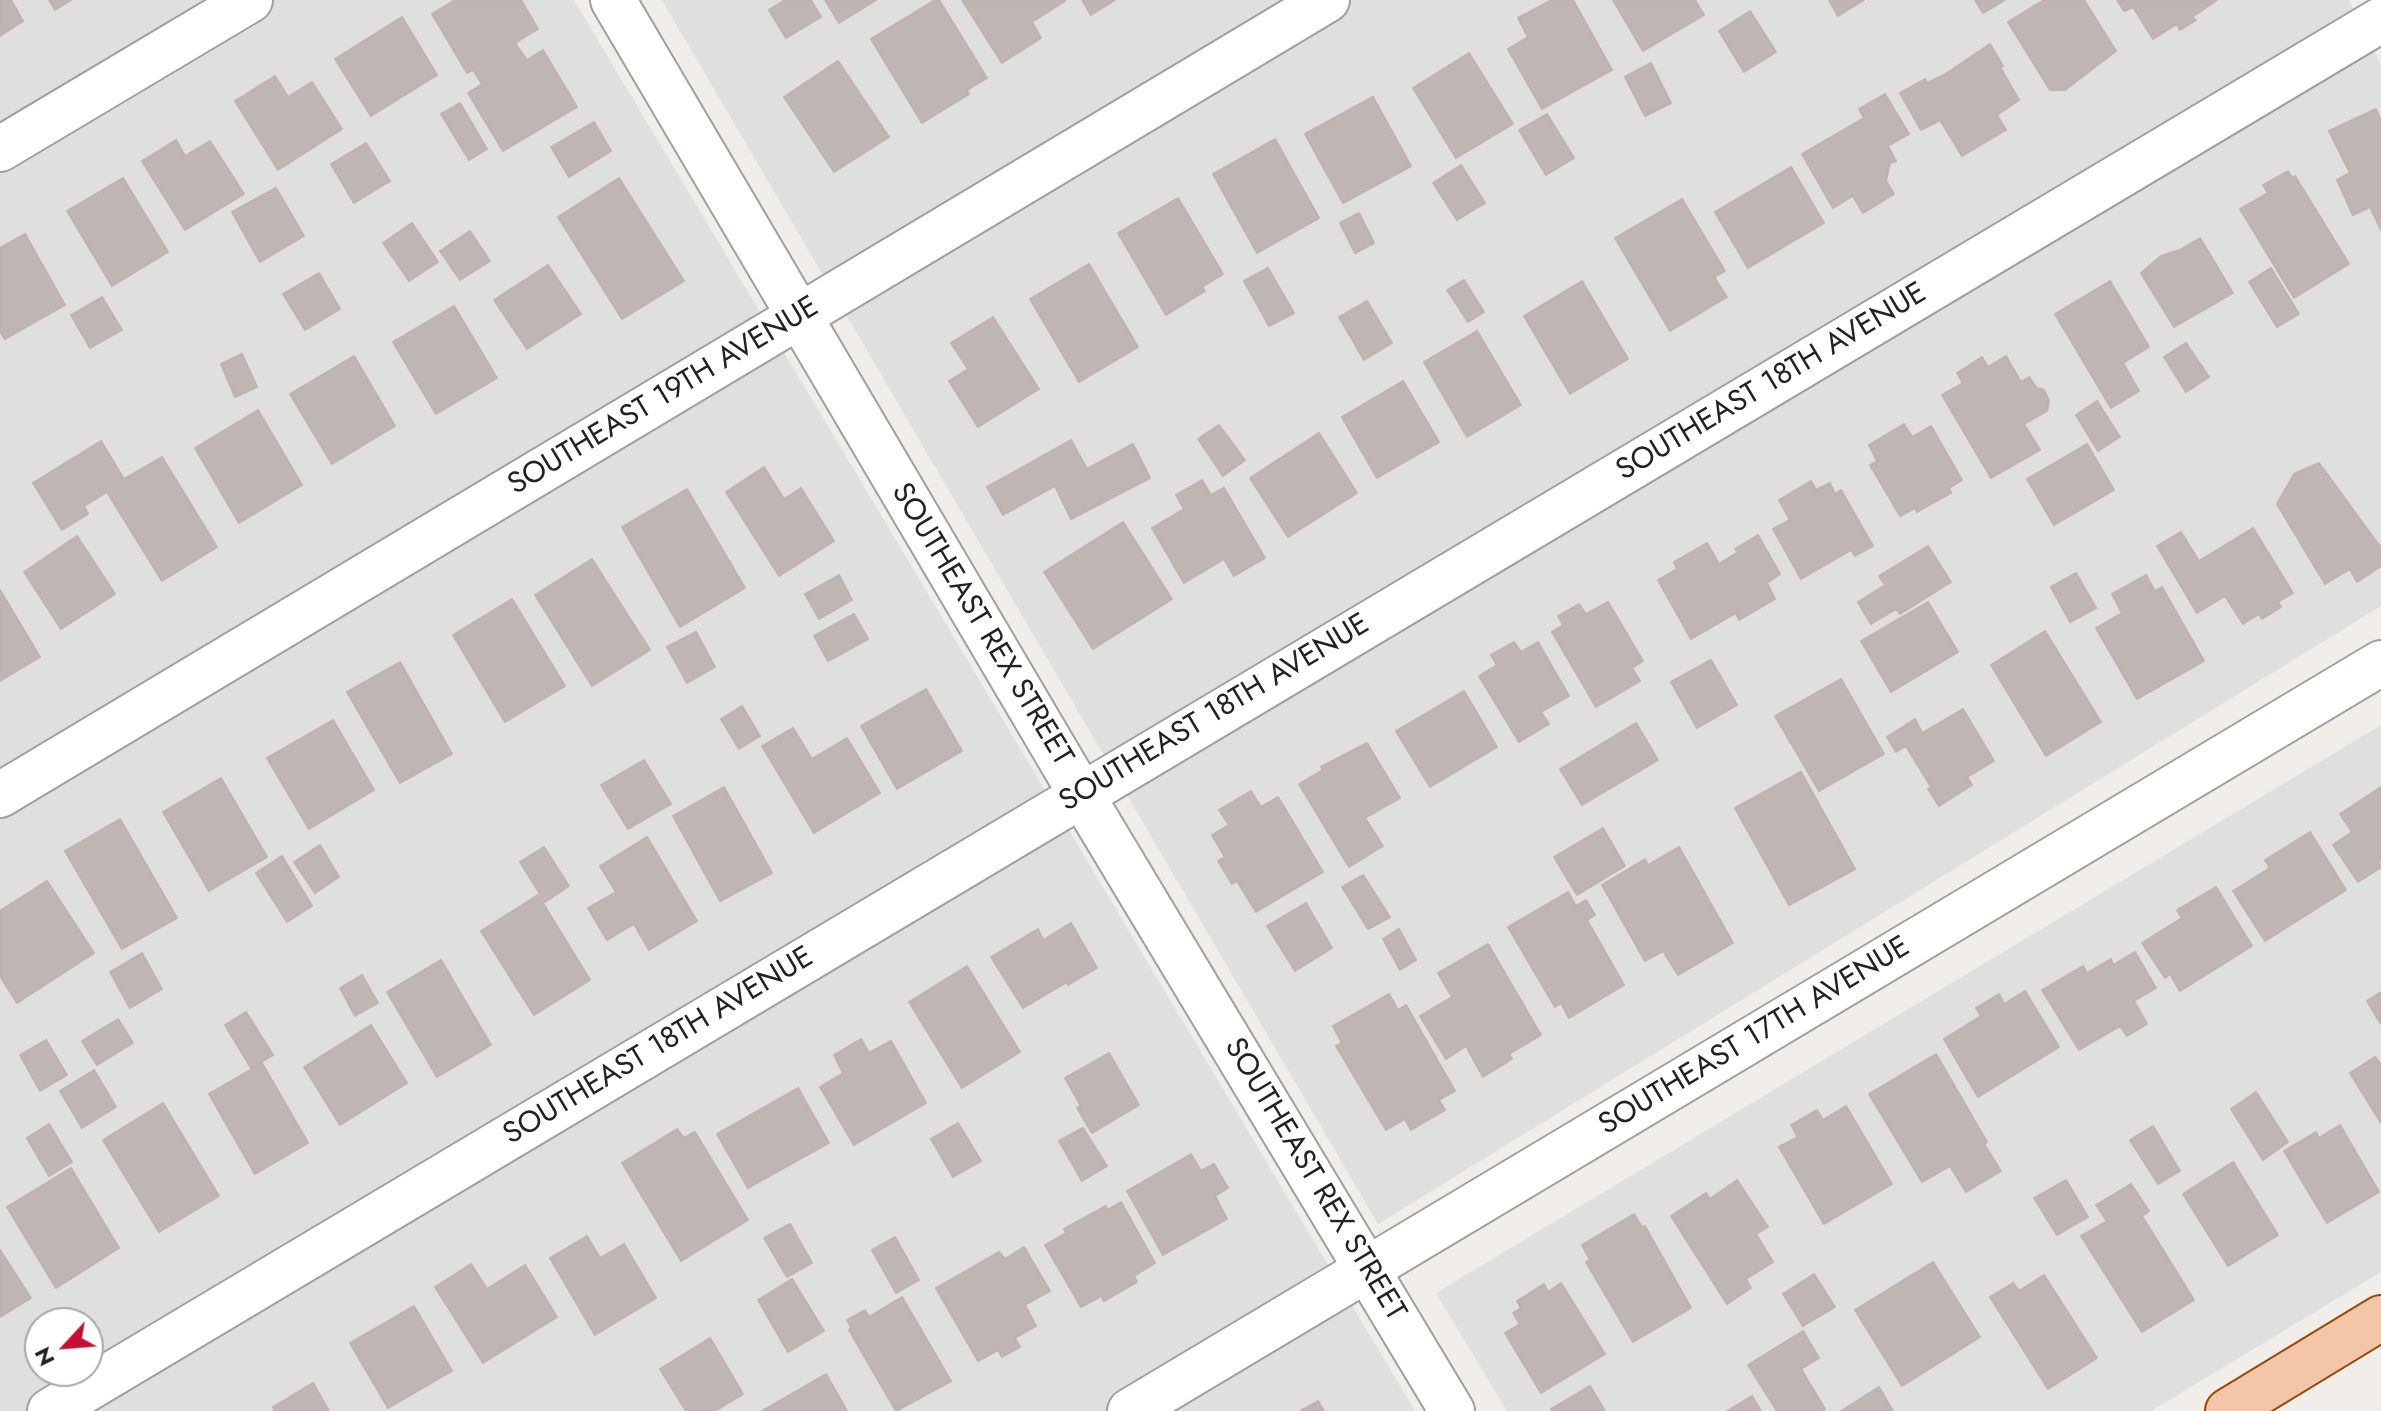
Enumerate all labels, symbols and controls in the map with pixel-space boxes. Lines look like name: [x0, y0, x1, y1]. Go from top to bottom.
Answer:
street label: SOUTHEAST 18TH AVENUE: [1611, 276, 1933, 490]
street label: SOUTHEAST 19TH AVENUE: [502, 290, 826, 504]
street label: SOUTHEAST REX STREET: [882, 477, 1080, 773]
street label: SOUTHEAST 18TH AVENUE: [1054, 607, 1376, 821]
street label: SOUTHEAST 17TH AVENUE: [1593, 930, 1917, 1144]
street label: SOUTHEAST 18TH AVENUE: [498, 940, 820, 1154]
street label: SOUTHEAST REX STREET: [1215, 1032, 1413, 1328]
north arrow: [24, 1307, 104, 1387]
text: N: [26, 1342, 62, 1372]

